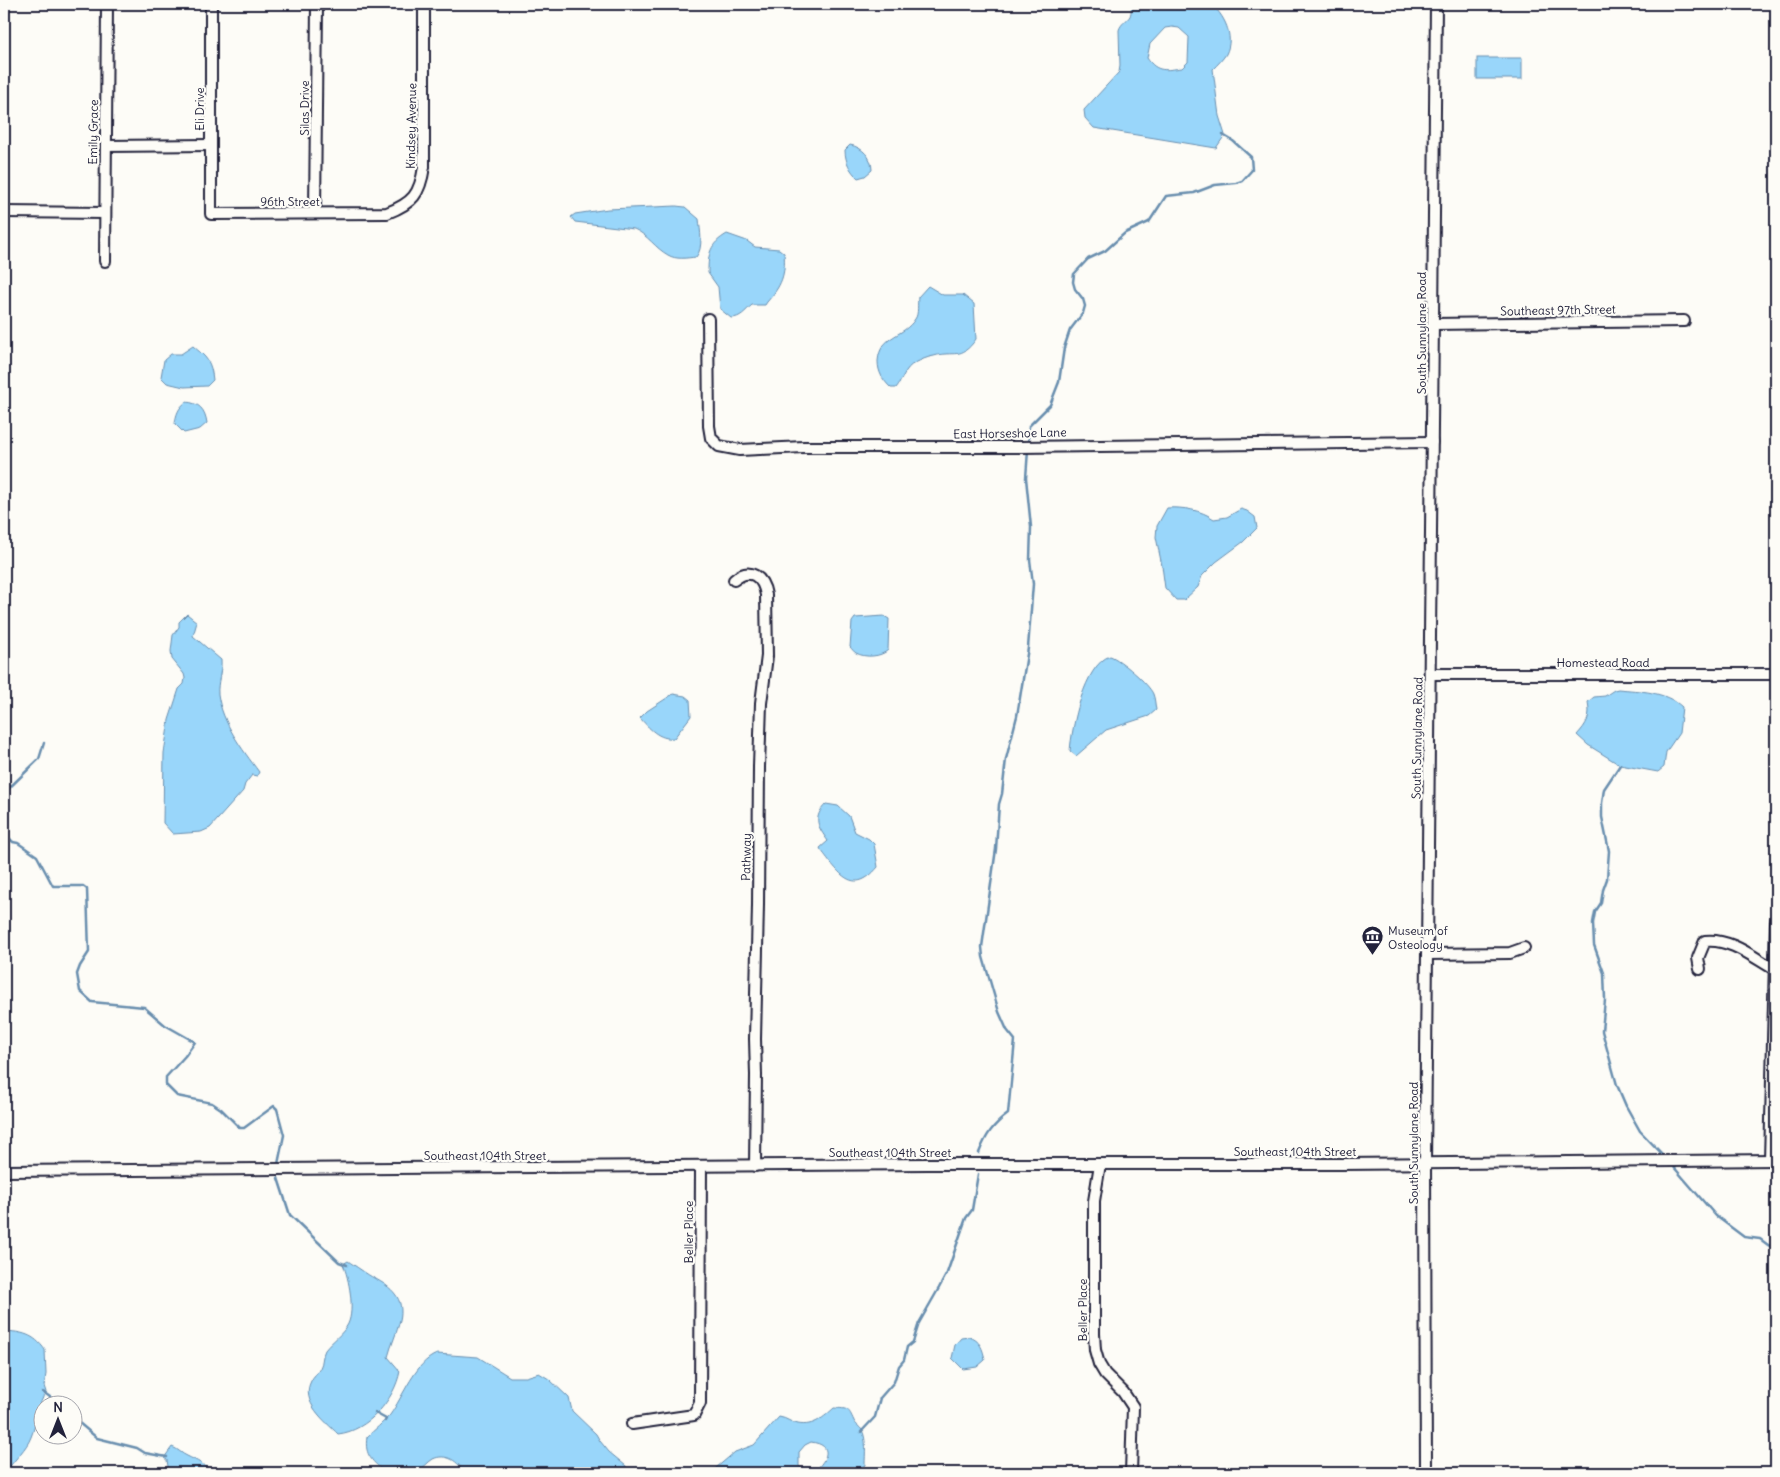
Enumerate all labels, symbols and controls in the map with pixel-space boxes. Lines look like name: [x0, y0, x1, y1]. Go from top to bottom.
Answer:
street label: Silas Drive: [297, 80, 312, 136]
street label: Kindsey Avenue: [403, 83, 419, 169]
street label: Eli Drive: [192, 87, 207, 131]
street label: Emily Grace: [85, 99, 101, 165]
street label: 96th Street: [260, 194, 320, 209]
street label: South Sunnylane Road: [1414, 272, 1429, 394]
street label: Southeast 97th Street: [1500, 301, 1616, 319]
street label: East Horseshoe Lane: [953, 425, 1067, 441]
street label: Homestead Road: [1556, 655, 1650, 670]
street label: South Sunnylane Road: [1408, 677, 1426, 799]
street label: Pathway: [738, 833, 754, 881]
place label: Museum of Osteology: [1388, 923, 1449, 952]
museum icon: Museum of Osteology: [1360, 925, 1384, 956]
street label: South Sunnylane Road: [1406, 1082, 1421, 1204]
street label: Southeast 104th Street: [1234, 1144, 1356, 1159]
street label: Southeast 104th Street: [829, 1145, 951, 1160]
street label: Southeast 104th Street: [424, 1148, 546, 1163]
street label: Beller Place: [681, 1201, 696, 1263]
street label: Beller Place: [1075, 1279, 1090, 1341]
north arrow: [32, 1394, 82, 1444]
text: N: [53, 1398, 63, 1416]

